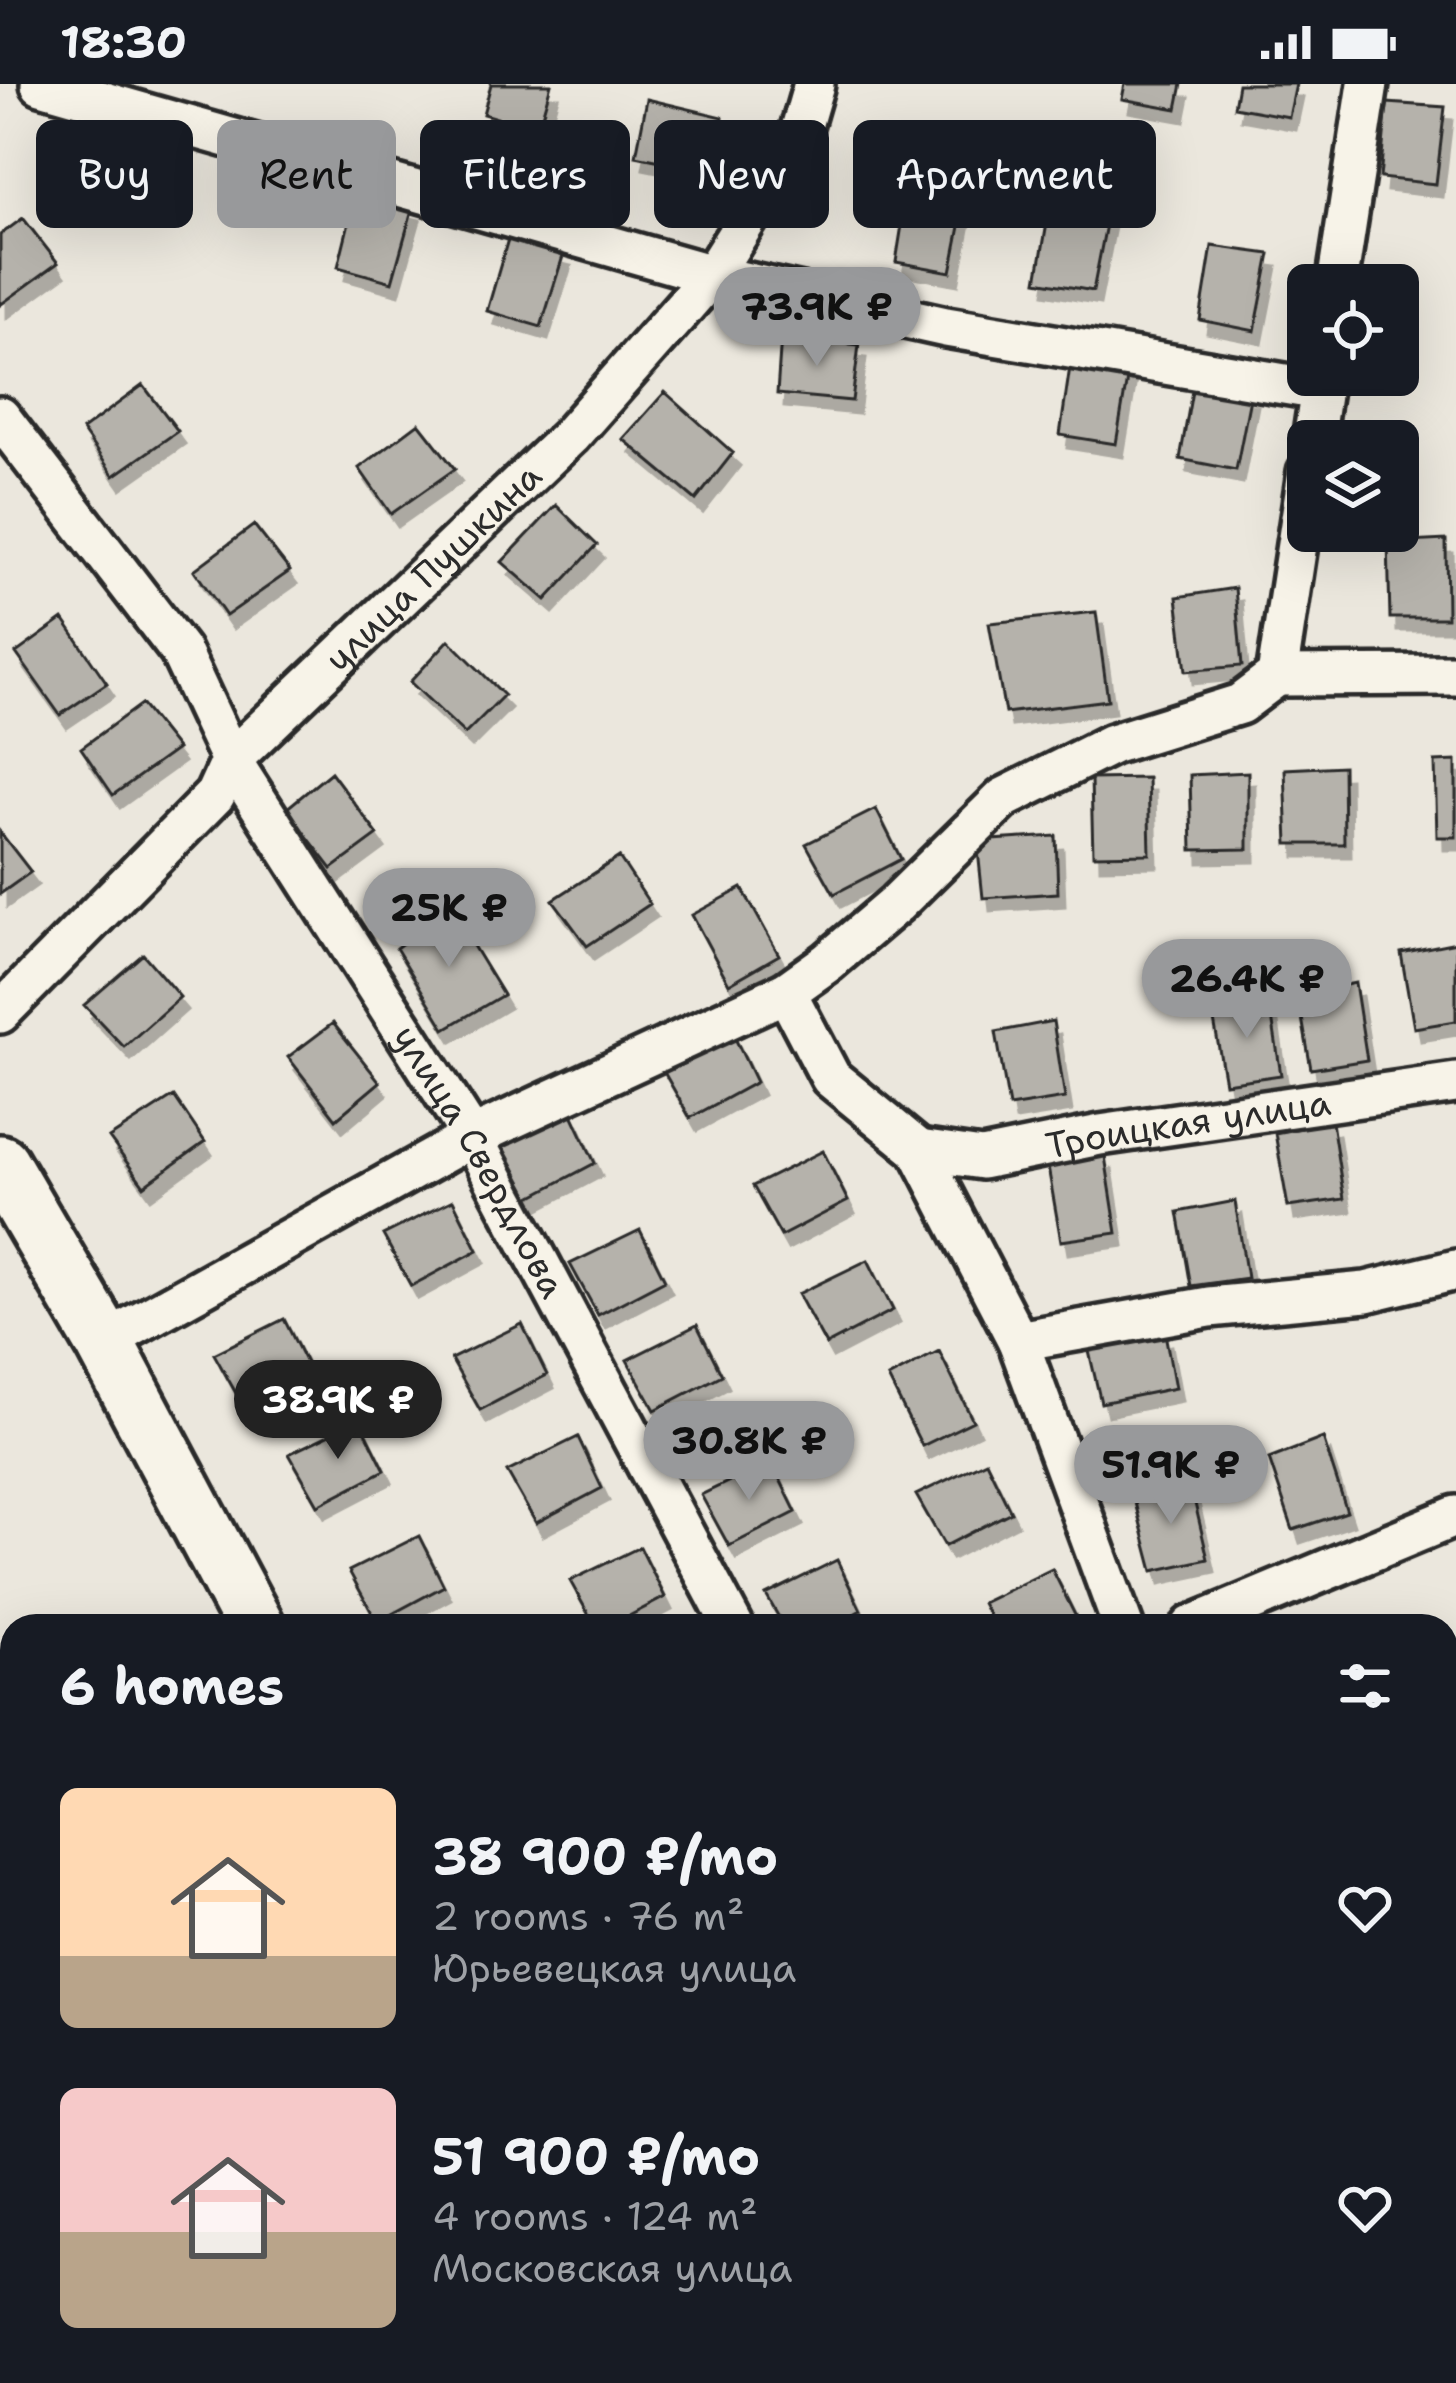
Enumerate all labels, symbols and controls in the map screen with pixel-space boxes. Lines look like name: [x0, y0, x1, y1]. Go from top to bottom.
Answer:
text: 18:30: [60, 12, 187, 72]
chip: Buy: [36, 120, 193, 228]
chip: Rent: [217, 120, 396, 228]
chip: Filters: [420, 120, 630, 228]
chip: New: [654, 120, 829, 228]
chip: Apartment: [853, 120, 1156, 228]
map controls: [1287, 264, 1419, 552]
button: locate: [1287, 264, 1419, 396]
pin: 73.9K ₽: [706, 267, 928, 369]
text: 73.9K ₽: [741, 280, 893, 332]
button: layers: [1287, 420, 1419, 552]
street label: улица Пушкина: [314, 452, 552, 683]
pin: 25K ₽: [365, 868, 533, 970]
text: 25K ₽: [390, 881, 508, 933]
pin: 26.4K ₽: [1136, 939, 1358, 1041]
text: 26.4K ₽: [1169, 952, 1325, 1004]
street label: улица Свердлова: [382, 1016, 577, 1306]
street label: Троицкая улица: [1041, 1078, 1334, 1170]
pin: 38.9K ₽: [227, 1360, 449, 1462]
text: 38.9K ₽: [261, 1373, 415, 1425]
pin: 30.8K ₽: [638, 1401, 860, 1503]
text: 30.8K ₽: [670, 1414, 828, 1466]
pin: 51.9K ₽: [1060, 1425, 1282, 1527]
text: 51.9K ₽: [1101, 1438, 1241, 1490]
text: 6 homes: [60, 1652, 284, 1720]
icon: filters: [1332, 1653, 1398, 1719]
text: 38 900 ₽/mo: [432, 1822, 778, 1890]
icon: home: [156, 1836, 300, 1980]
icon: heart: [1332, 1875, 1398, 1941]
text: 2 rooms · 76 m²: [432, 1890, 744, 1942]
text: Юрьевецкая улица: [432, 1942, 796, 1994]
text: 51 900 ₽/mo: [432, 2122, 760, 2190]
icon: home: [156, 2136, 300, 2280]
icon: heart: [1332, 2175, 1398, 2241]
text: 4 rooms · 124 m²: [432, 2190, 758, 2242]
text: Московская улица: [432, 2242, 792, 2294]

